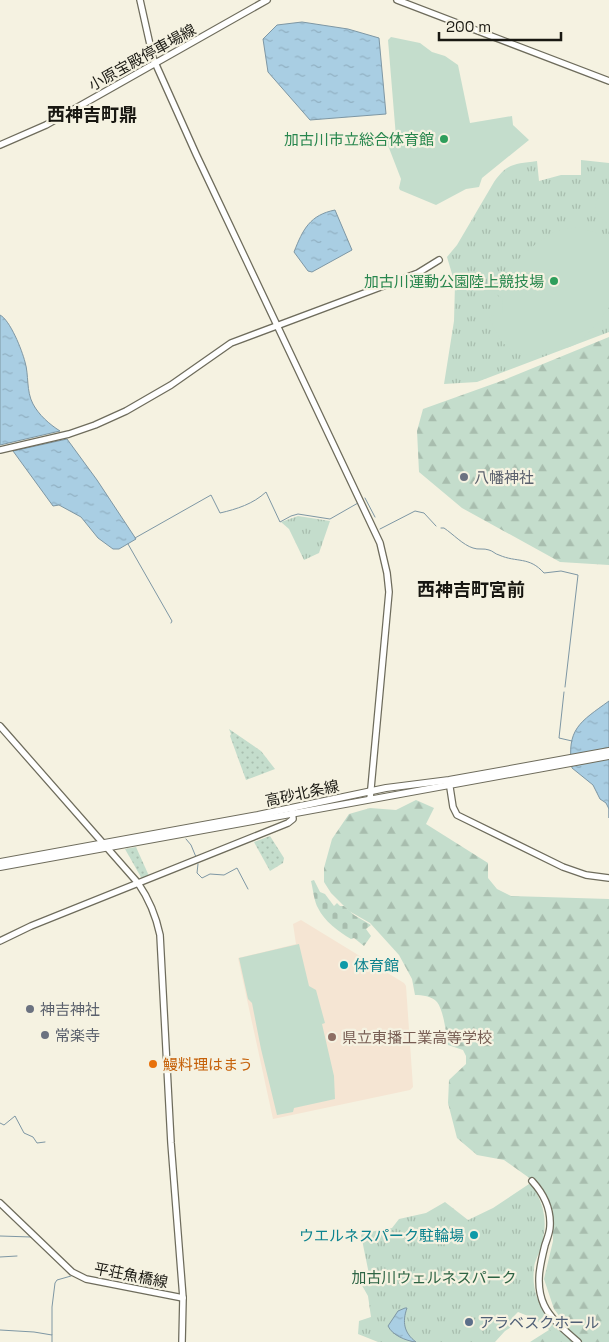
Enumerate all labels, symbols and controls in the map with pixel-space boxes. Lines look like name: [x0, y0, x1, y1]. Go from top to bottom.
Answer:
scale bar: [439, 10, 562, 42]
text: 200 m: [446, 17, 491, 36]
street label: 小原宝殿停車場線: [85, 20, 199, 94]
district label: 西神吉町鼎: [47, 103, 137, 126]
place label: 加古川市立総合体育館: [284, 130, 434, 149]
marker: 加古川市立総合体育館: [438, 133, 450, 145]
place label: 加古川運動公園陸上競技場: [364, 272, 544, 291]
marker: 加古川運動公園陸上競技場: [548, 275, 560, 287]
place label: 八幡神社: [474, 468, 534, 487]
marker: 八幡神社: [458, 471, 470, 483]
district label: 西神吉町宮前: [417, 578, 525, 601]
street label: 高砂北条線: [263, 776, 341, 810]
place label: 体育館: [354, 956, 399, 975]
marker: 体育館: [338, 959, 350, 971]
place label: 神吉神社: [40, 1000, 100, 1019]
marker: 神吉神社: [24, 1003, 36, 1015]
place label: 常楽寺: [55, 1026, 100, 1045]
place label: 県立東播工業高等学校: [342, 1028, 492, 1047]
marker: 常楽寺: [39, 1029, 51, 1041]
marker: 県立東播工業高等学校: [326, 1031, 338, 1043]
place label: 鰻料理はまう: [163, 1055, 253, 1074]
marker: 鰻料理はまう: [147, 1058, 159, 1070]
place label: ウエルネスパーク駐輪場: [299, 1226, 464, 1245]
marker: ウエルネスパーク駐輪場: [468, 1229, 480, 1241]
street label: 平荘魚橋線: [92, 1259, 170, 1291]
park label: 加古川ウェルネスパーク: [351, 1268, 517, 1287]
place label: アラベスクホール: [479, 1313, 599, 1332]
marker: アラベスクホール: [463, 1316, 475, 1328]

